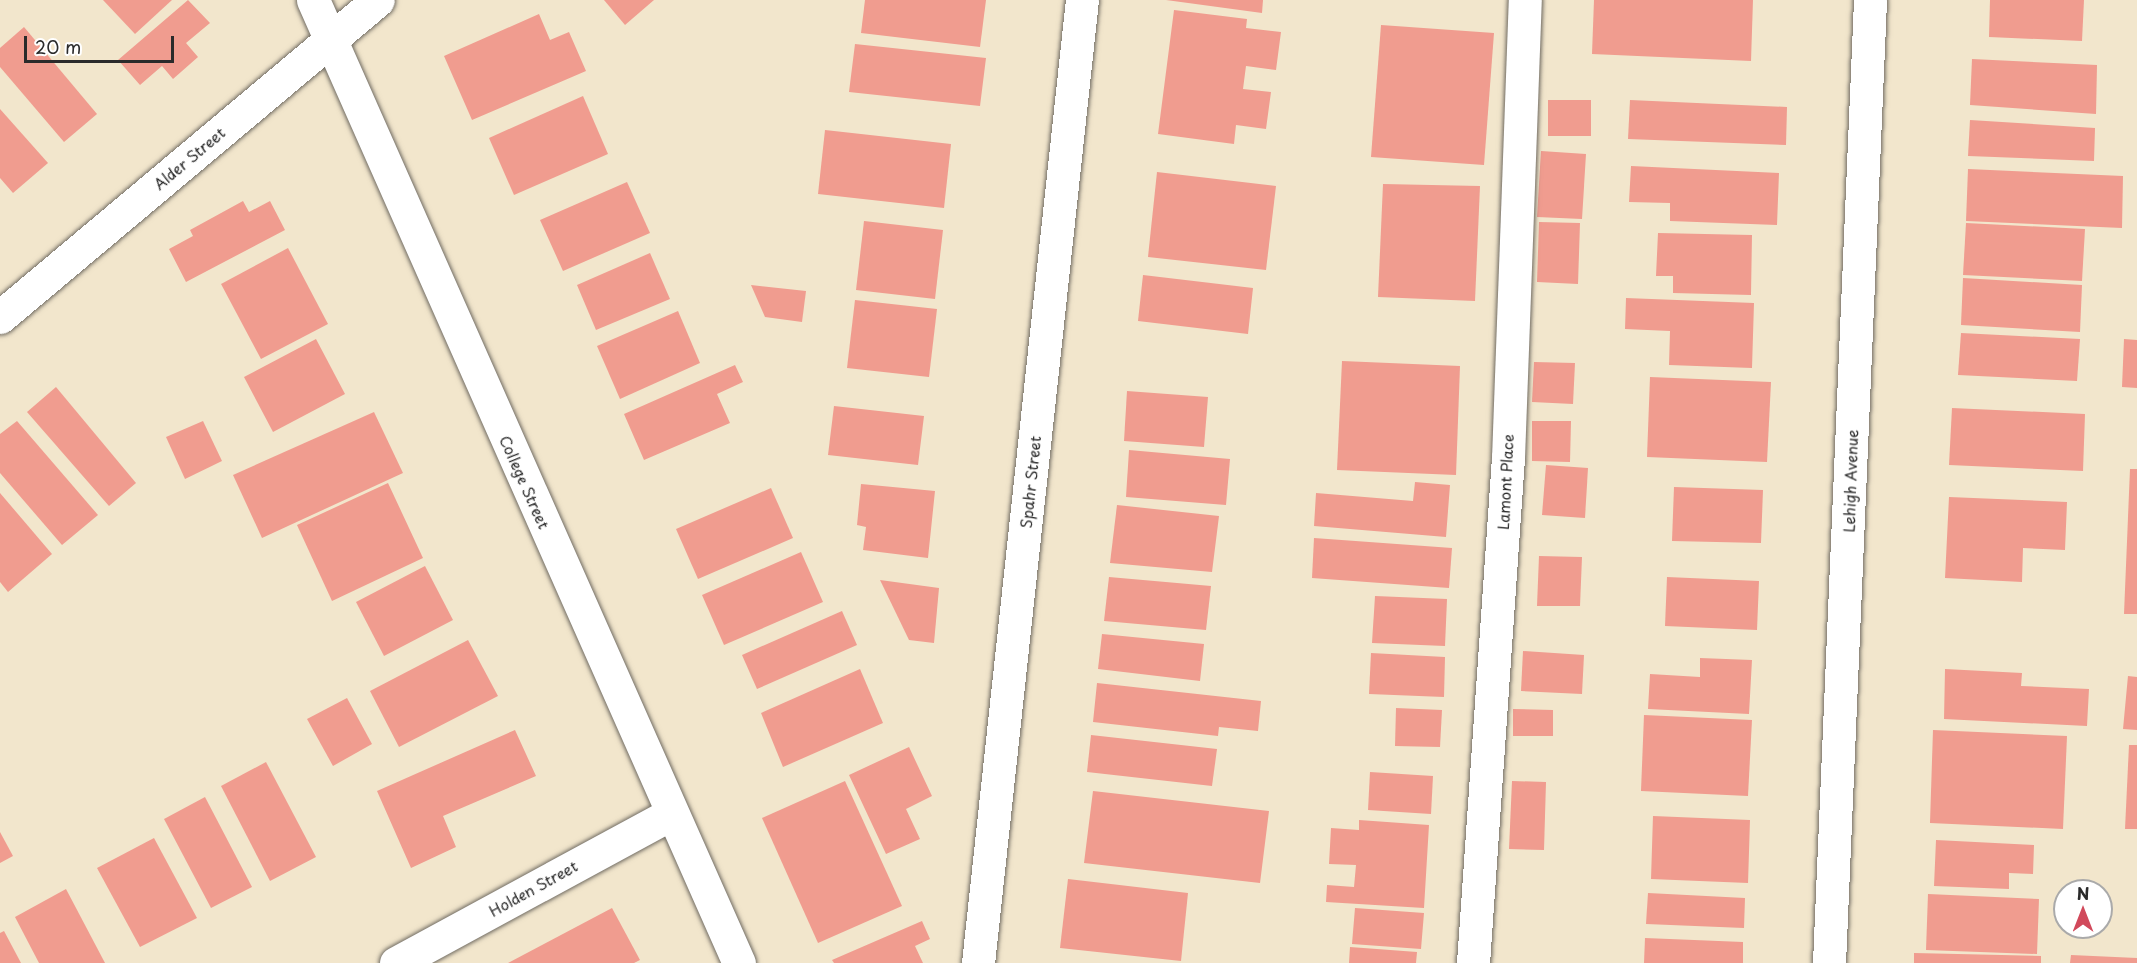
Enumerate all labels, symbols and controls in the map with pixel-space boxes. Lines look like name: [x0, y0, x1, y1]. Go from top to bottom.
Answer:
scale bar: [27, 24, 177, 62]
text: 20 m: [35, 33, 81, 60]
street label: Alder Street: [150, 123, 228, 193]
street label: Lehigh Avenue: [1839, 429, 1861, 533]
street label: College Street: [496, 432, 554, 532]
street label: Lamont Place: [1493, 433, 1517, 531]
street label: Spahr Street: [1016, 435, 1044, 529]
street label: Holden Street: [485, 856, 581, 920]
north arrow: [2053, 879, 2113, 939]
text: N: [2077, 881, 2089, 905]

